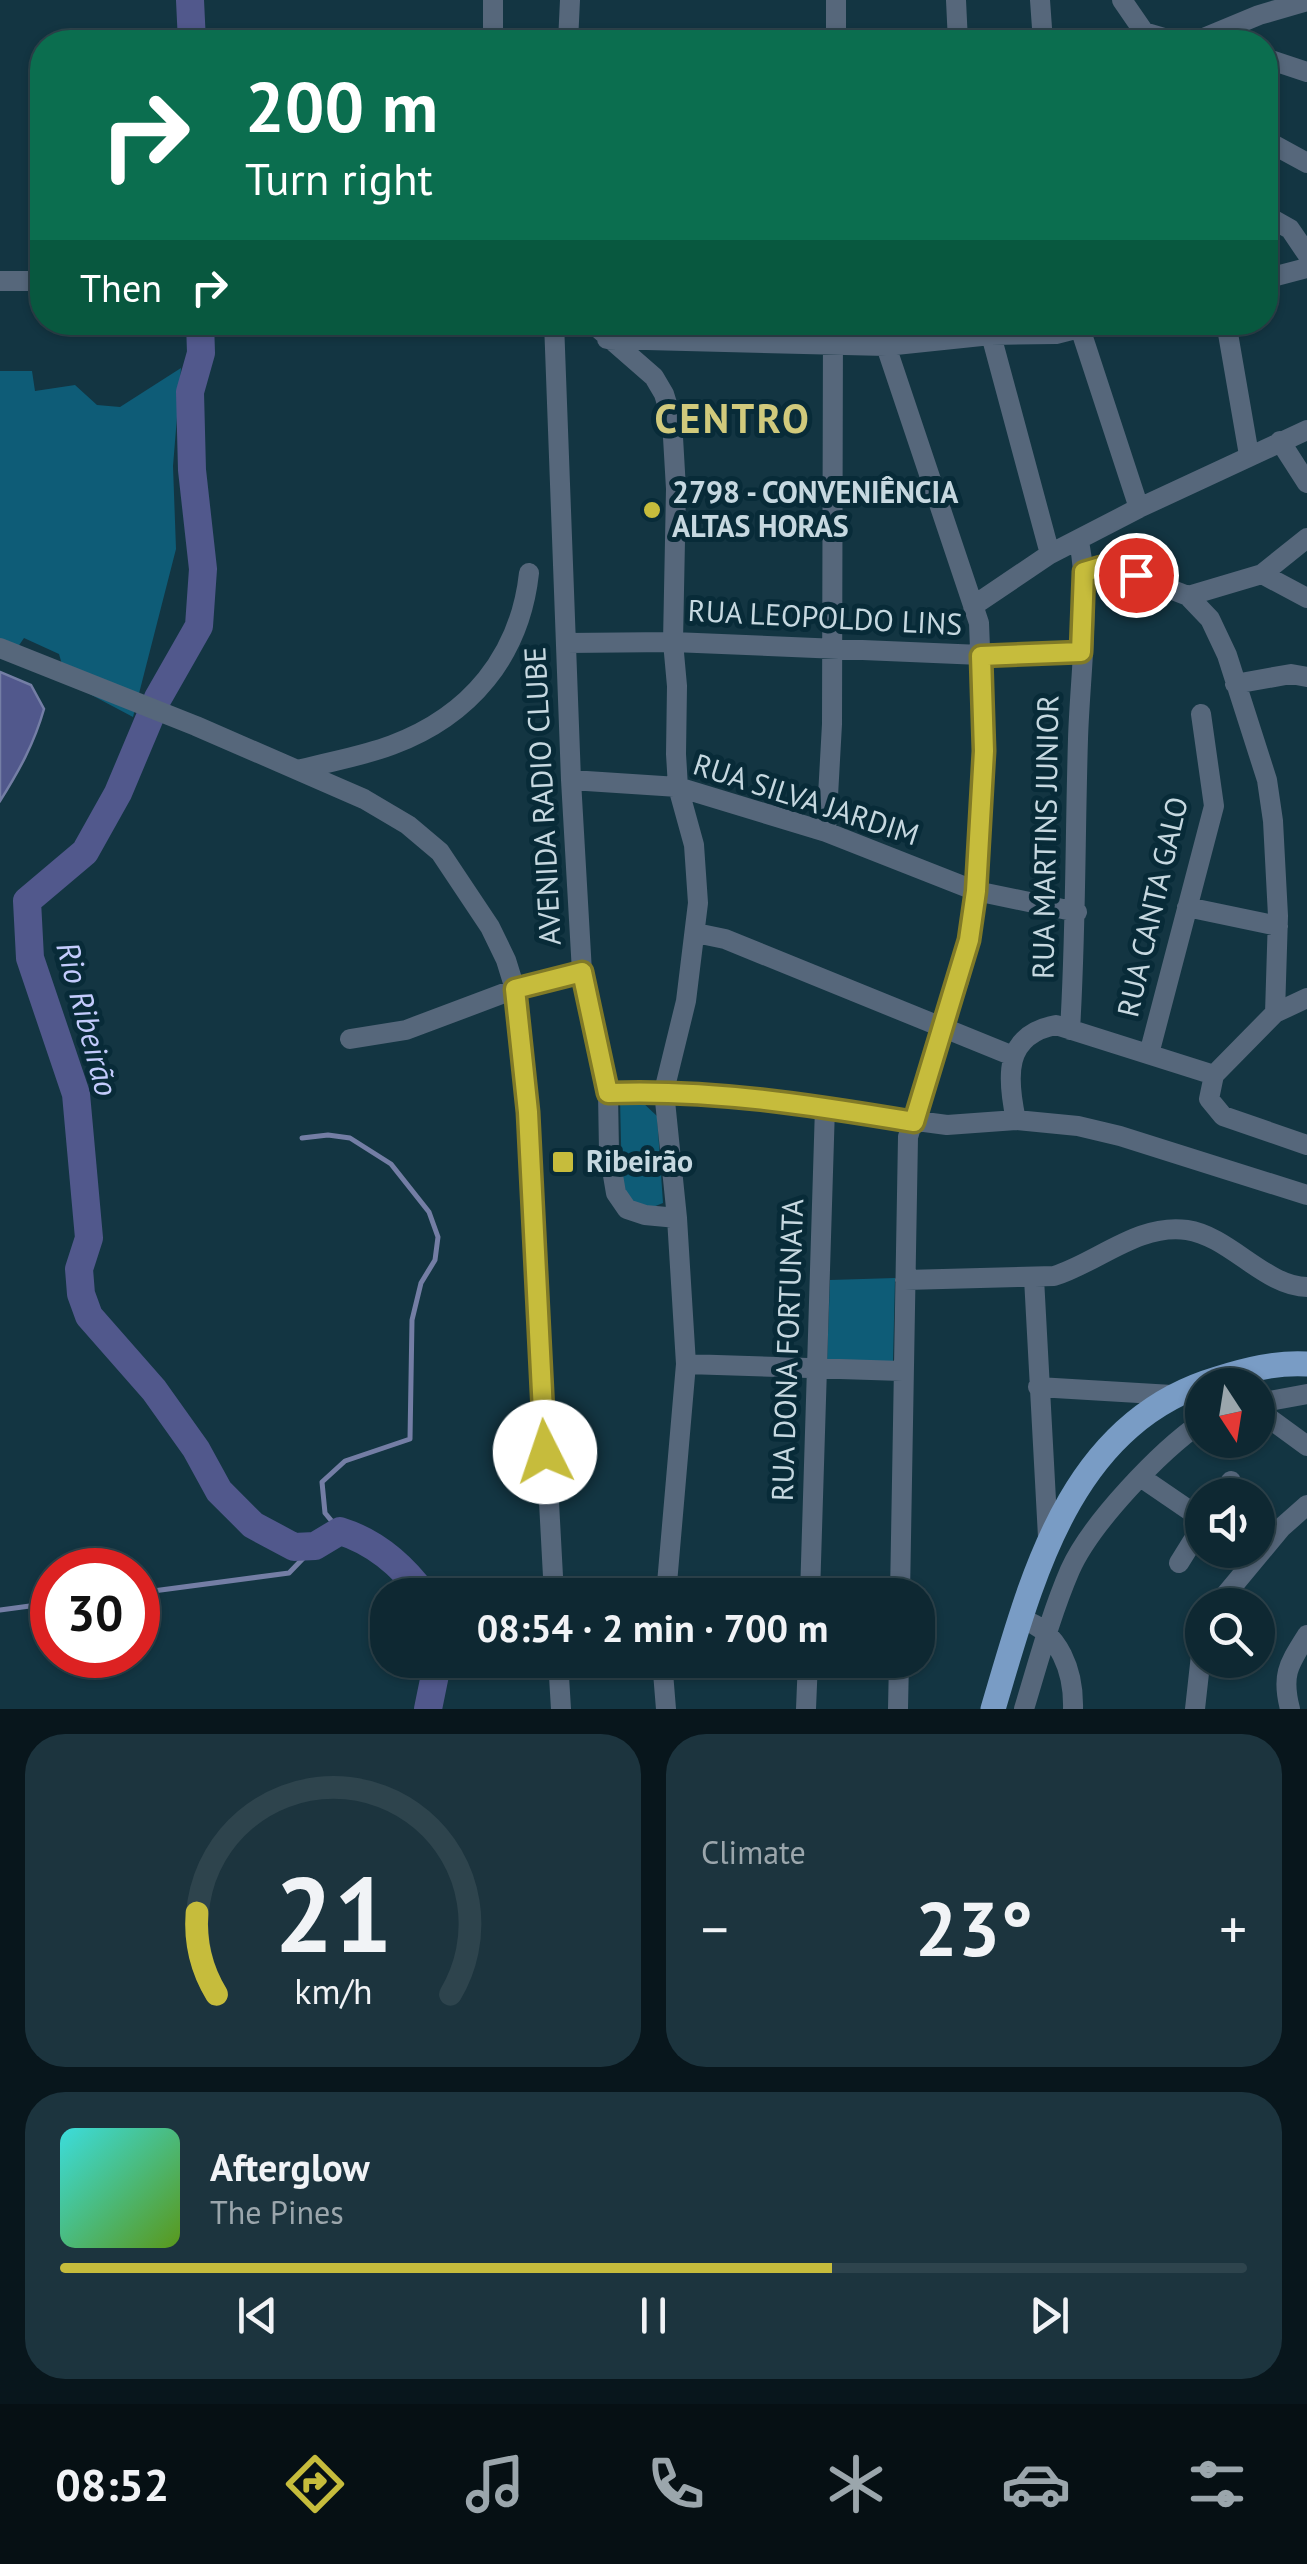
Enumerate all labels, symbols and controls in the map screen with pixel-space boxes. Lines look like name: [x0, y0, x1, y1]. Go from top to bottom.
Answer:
text: 200 m: [245, 61, 438, 151]
icon: right: [80, 70, 210, 200]
text: Turn right: [245, 149, 433, 207]
icon: right: [182, 260, 237, 315]
text: Then: [80, 263, 162, 312]
district label: CENTRO: [655, 392, 811, 444]
place label: 2798 - CONVENIÊNCIA ALTAS HORAS: [672, 472, 959, 545]
marker: 2798 - CONVENIÊNCIA ALTAS HORAS: [641, 499, 663, 521]
pin: [1094, 533, 1179, 618]
icon: arrive: [1109, 548, 1164, 603]
street label: RUA LEOPOLDO LINS: [687, 590, 963, 643]
street label: AVENIDA RADIO CLUBE: [514, 646, 569, 946]
street label: RUA MARTINS JUNIOR: [1023, 695, 1066, 979]
street label: RUA SILVA JARDIM: [689, 744, 924, 853]
street label: RUA CANTA GALO: [1107, 793, 1196, 1021]
water label: Rio Ribeirão: [47, 937, 129, 1101]
place label: Ribeirão: [586, 1141, 693, 1180]
marker: Ribeirão: [550, 1149, 576, 1175]
street label: RUA DONA FORTUNATA: [762, 1198, 811, 1502]
north arrow: [1185, 1368, 1275, 1458]
map controls: [1185, 1368, 1275, 1678]
position arrow: [493, 1400, 597, 1504]
button: sound: [1185, 1478, 1275, 1568]
speed limit sign: 30: [30, 1548, 160, 1678]
button: search: [1185, 1588, 1275, 1678]
text: 08:54 · 2 min · 700 m: [477, 1603, 828, 1652]
text: Climate: [701, 1831, 806, 1873]
text: 21: [274, 1846, 392, 1981]
text: 23°: [915, 1880, 1033, 1977]
text: −: [701, 1893, 729, 1964]
text: +: [1219, 1893, 1247, 1964]
text: km/h: [294, 1968, 372, 2014]
text: Afterglow: [210, 2142, 370, 2191]
text: The Pines: [210, 2191, 344, 2233]
icon: previous: [230, 2288, 285, 2343]
icon: pause: [626, 2288, 681, 2343]
icon: next: [1022, 2288, 1077, 2343]
icon: directions: [280, 2449, 350, 2519]
icon: music: [460, 2449, 530, 2519]
icon: phone: [641, 2449, 711, 2519]
icon: climate: [821, 2449, 891, 2519]
icon: car: [1001, 2449, 1071, 2519]
icon: filters: [1182, 2449, 1252, 2519]
text: 08:52: [55, 2455, 169, 2513]

